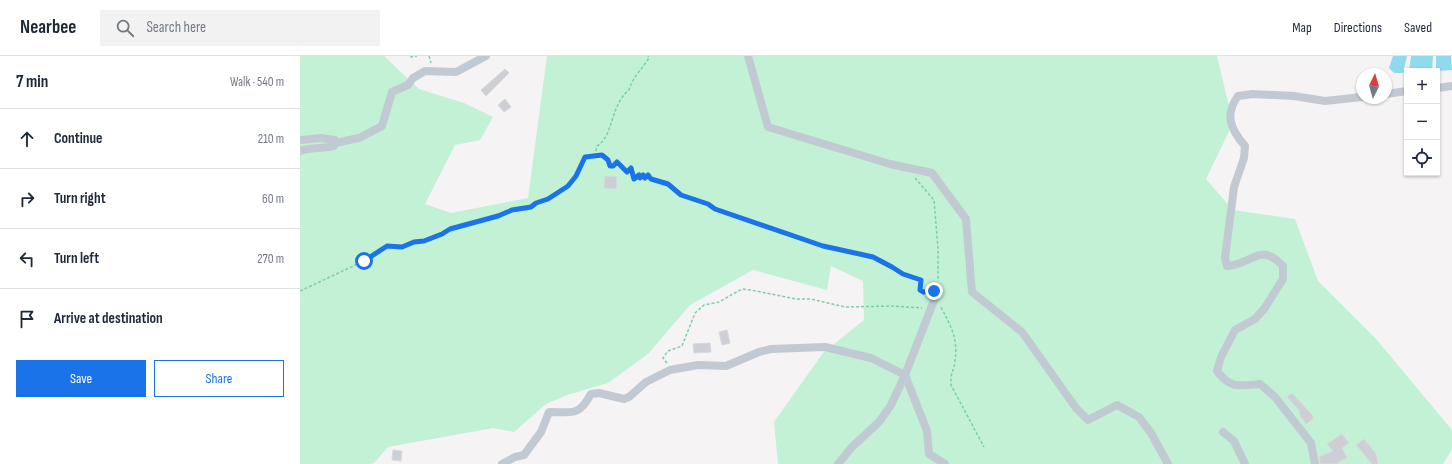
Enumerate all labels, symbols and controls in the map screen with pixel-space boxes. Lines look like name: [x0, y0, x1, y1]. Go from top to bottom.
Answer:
search box: [100, 10, 380, 46]
text: Nearbee: [20, 16, 76, 39]
icon: search: [114, 17, 136, 39]
text: Search here: [146, 18, 206, 37]
text: Map: [1292, 19, 1312, 36]
text: Directions: [1334, 19, 1382, 36]
text: Saved: [1404, 19, 1432, 36]
north arrow: [1356, 68, 1392, 104]
map controls: [1404, 68, 1440, 176]
button: +: [1404, 68, 1440, 104]
text: 7 min: [16, 72, 48, 92]
text: Walk · 540 m: [230, 74, 284, 90]
button: −: [1404, 104, 1440, 140]
icon: ahead: [16, 128, 38, 150]
text: Continue: [54, 129, 103, 148]
text: 210 m: [258, 131, 284, 147]
button: locate: [1404, 140, 1440, 176]
icon: right: [16, 188, 38, 210]
text: Turn right: [54, 189, 106, 208]
text: 60 m: [262, 191, 284, 207]
icon: left: [16, 248, 38, 270]
text: Turn left: [54, 249, 99, 268]
text: 270 m: [257, 251, 284, 267]
route start: [355, 252, 373, 270]
route end: [925, 282, 943, 300]
icon: arrive: [16, 308, 38, 330]
text: Arrive at destination: [54, 309, 163, 328]
button: Save: [16, 360, 146, 397]
button: Share: [154, 360, 284, 397]

